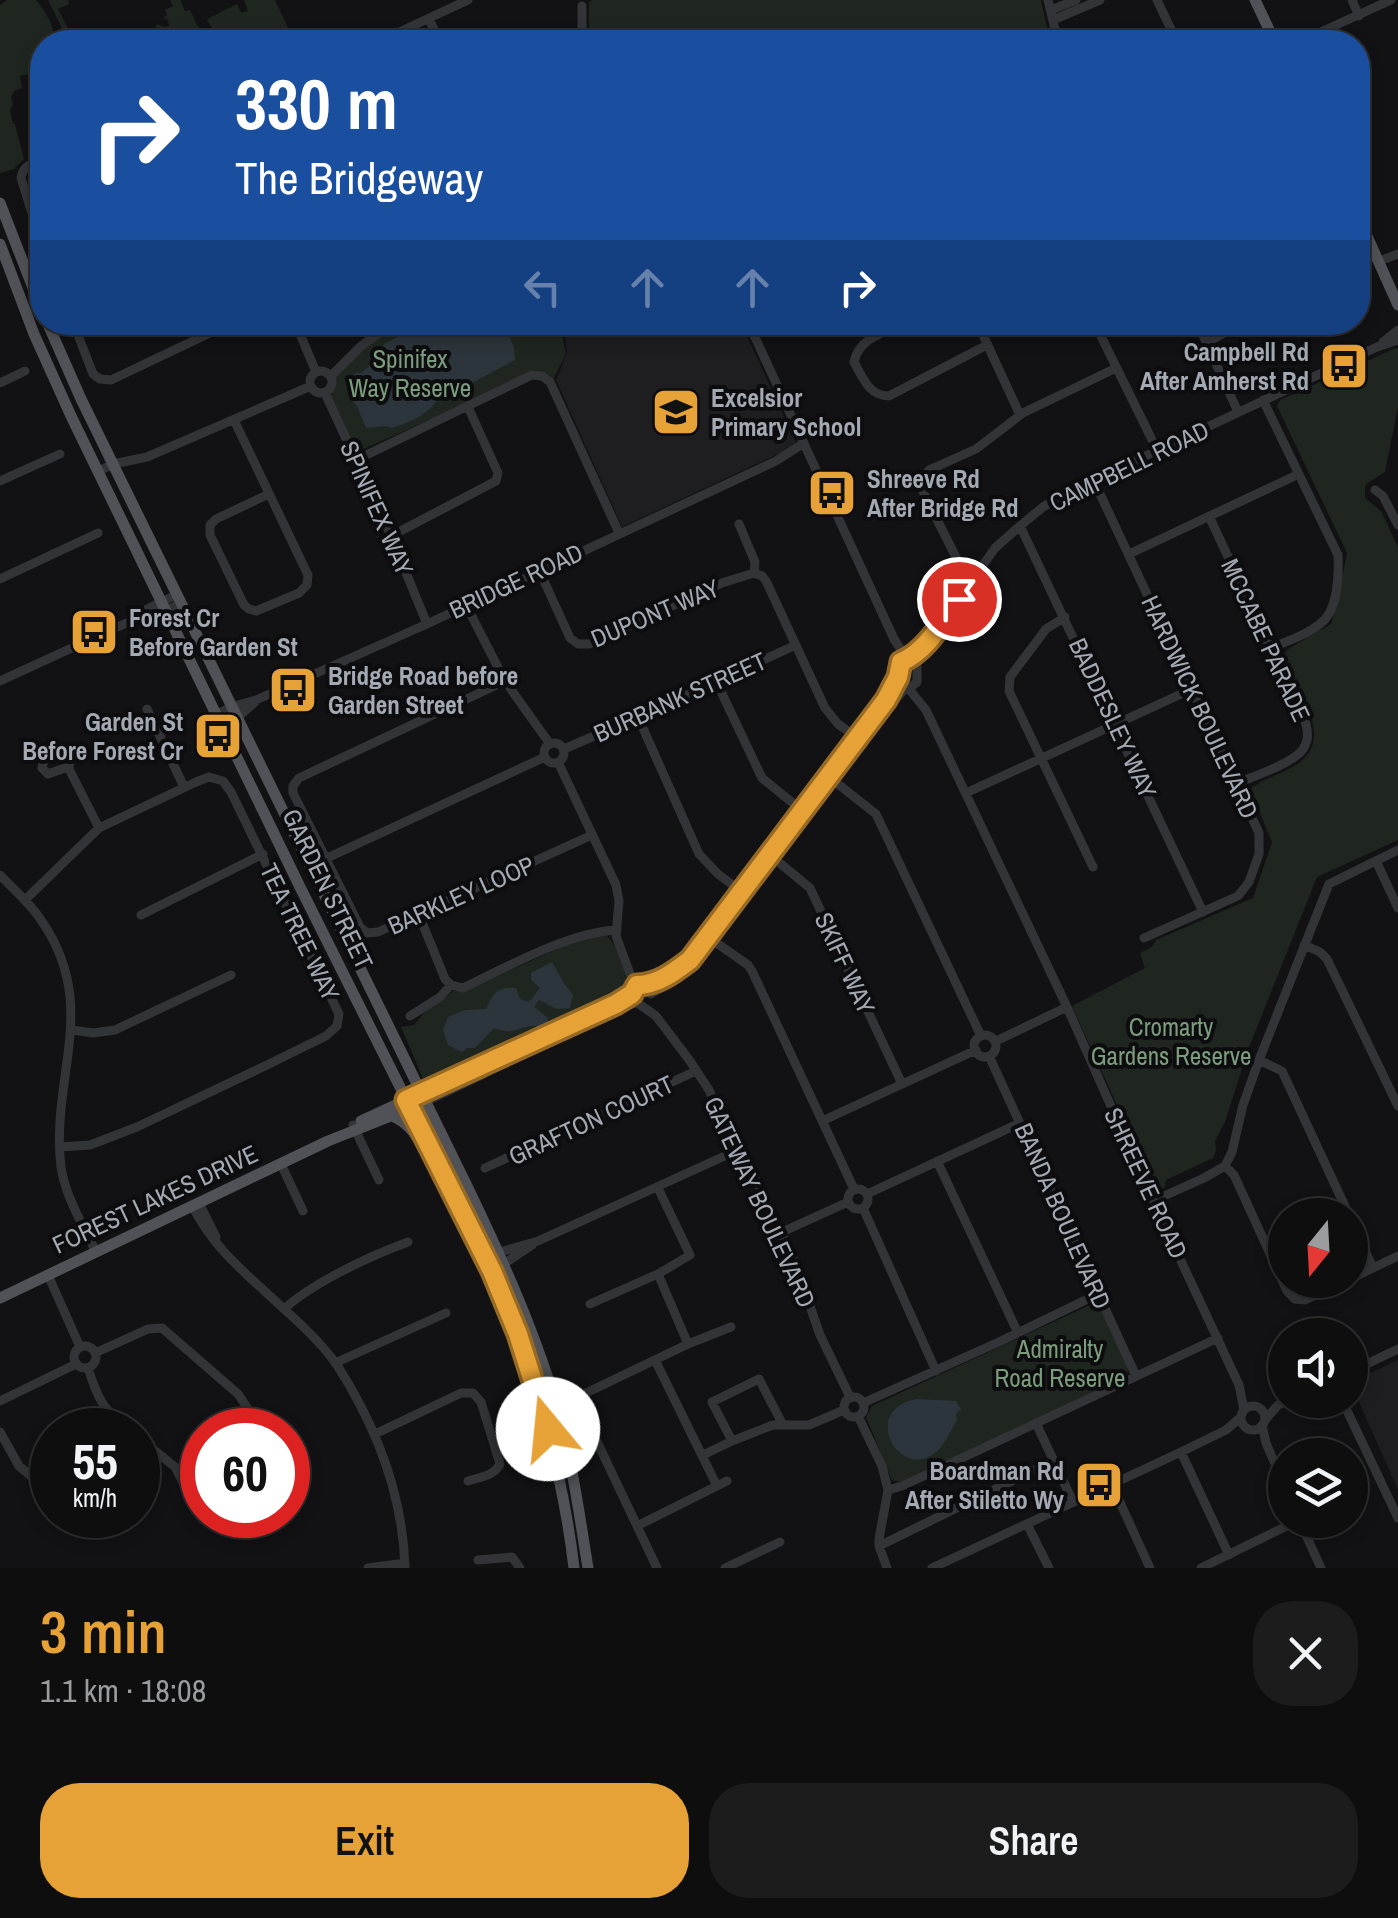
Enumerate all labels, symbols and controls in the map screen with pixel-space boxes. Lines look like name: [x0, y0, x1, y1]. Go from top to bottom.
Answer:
text: 330 m: [235, 57, 398, 151]
icon: right: [70, 70, 200, 200]
text: The Bridgeway: [235, 147, 483, 208]
icon: left: [515, 260, 570, 315]
icon: ahead: [620, 260, 675, 315]
icon: ahead: [725, 260, 780, 315]
icon: right: [830, 260, 885, 315]
place label: Campbell Rd After Amherst Rd: [1140, 335, 1309, 398]
bus stop icon: Campbell Rd After Amherst Rd: [1318, 340, 1370, 392]
park label: Spinifex Way Reserve: [349, 342, 471, 405]
place label: Excelsior Primary School: [711, 381, 861, 444]
school or university icon: Excelsior Primary School: [650, 386, 702, 438]
street label: CAMPBELL ROAD: [1044, 413, 1214, 519]
street label: SPINIFEX WAY: [332, 436, 422, 581]
place label: Shreeve Rd After Bridge Rd: [867, 462, 1018, 525]
bus stop icon: Shreeve Rd After Bridge Rd: [806, 467, 858, 519]
street label: BRIDGE ROAD: [444, 535, 588, 627]
street label: MCCABE PARADE: [1213, 553, 1319, 727]
pin: [917, 557, 1002, 642]
street label: DUPONT WAY: [586, 571, 725, 655]
icon: arrive: [932, 572, 987, 627]
street label: HARDWICK BOULEVARD: [1133, 590, 1267, 824]
place label: Forest Cr Before Garden St: [129, 601, 298, 664]
bus stop icon: Forest Cr Before Garden St: [68, 606, 120, 658]
street label: BADDESLEY WAY: [1061, 632, 1165, 804]
street label: BURBANK STREET: [588, 644, 772, 750]
place label: Bridge Road before Garden Street: [328, 659, 518, 722]
bus stop icon: Bridge Road before Garden Street: [267, 664, 319, 716]
place label: Garden St Before Forest Cr: [22, 705, 183, 768]
bus stop icon: Garden St Before Forest Cr: [192, 710, 244, 762]
street label: GARDEN STREET: [275, 803, 382, 975]
street label: BARKLEY LOOP: [382, 848, 540, 942]
street label: TEA TREE WAY: [252, 858, 348, 1007]
street label: SKIFF WAY: [807, 907, 883, 1020]
park label: Cromarty Gardens Reserve: [1091, 1010, 1251, 1073]
street label: GRAFTON COURT: [503, 1067, 679, 1173]
street label: GATEWAY BOULEVARD: [696, 1091, 824, 1313]
street label: SHREEVE ROAD: [1096, 1102, 1196, 1264]
street label: BANDA BOULEVARD: [1007, 1118, 1119, 1314]
street label: FOREST LAKES DRIVE: [47, 1136, 263, 1262]
north arrow: [1268, 1198, 1368, 1298]
map controls: [1268, 1198, 1368, 1538]
button: sound: [1268, 1318, 1368, 1418]
park label: Admiralty Road Reserve: [994, 1332, 1126, 1395]
position arrow: [496, 1377, 600, 1481]
speed limit sign: 60: [180, 1408, 310, 1538]
text: 55: [72, 1427, 118, 1495]
button: layers: [1268, 1438, 1368, 1538]
place label: Boardman Rd After Stiletto Wy: [905, 1454, 1065, 1517]
bus stop icon: Boardman Rd After Stiletto Wy: [1073, 1459, 1125, 1511]
text: km/h: [73, 1481, 117, 1515]
text: 3 min: [40, 1591, 167, 1672]
button: close: [1253, 1601, 1358, 1706]
text: 1.1 km · 18:08: [40, 1669, 206, 1712]
button: Exit: [40, 1783, 689, 1898]
button: Share: [709, 1783, 1358, 1898]

